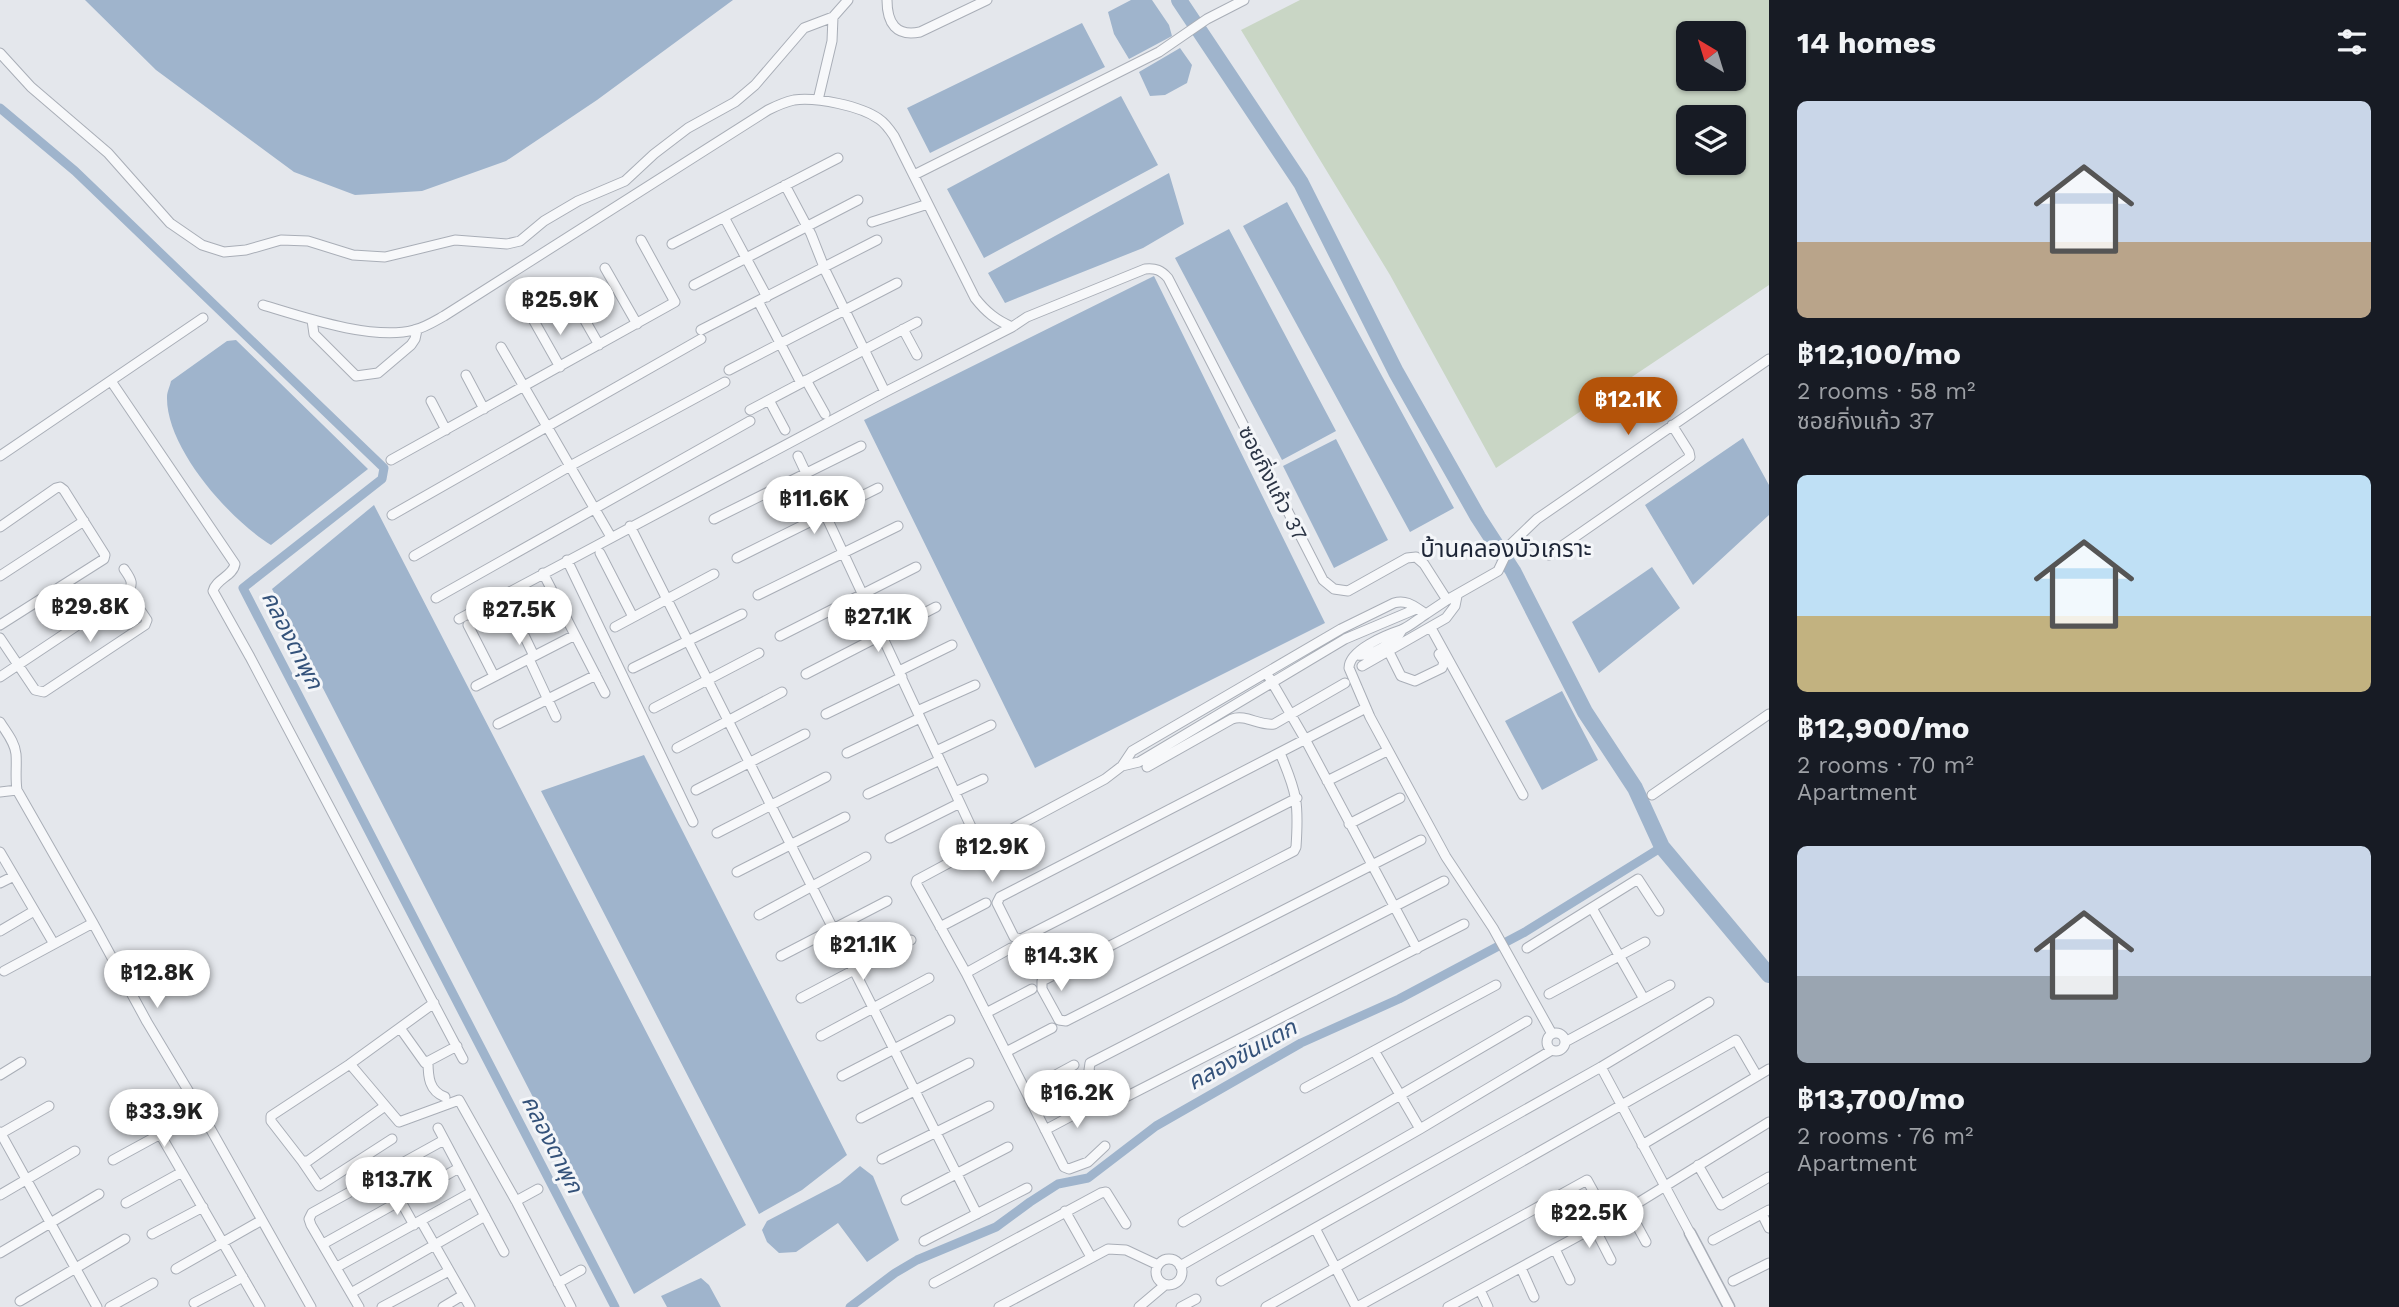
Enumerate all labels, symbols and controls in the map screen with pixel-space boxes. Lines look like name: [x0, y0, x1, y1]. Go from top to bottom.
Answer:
north arrow: [1676, 21, 1746, 91]
map controls: [1676, 21, 1746, 175]
icon: filters: [2333, 23, 2371, 61]
text: 14 homes: [1797, 25, 1936, 60]
button: layers: [1676, 105, 1746, 175]
icon: home: [2021, 146, 2147, 272]
pin: ฿25.9K: [503, 278, 617, 337]
text: ฿25.9K: [521, 286, 599, 313]
text: ฿12,100/mo: [1797, 336, 1961, 371]
pin: ฿12.1K: [1571, 378, 1685, 437]
text: 2 rooms · 58 m²: [1797, 378, 1976, 405]
text: ฿12.1K: [1594, 386, 1662, 413]
text: ซอยกิ่งแก้ว 37: [1797, 408, 1934, 435]
street label: ซอยกิ่งแก้ว 37: [1233, 421, 1313, 545]
pin: ฿11.6K: [757, 476, 871, 536]
text: ฿11.6K: [779, 485, 849, 512]
icon: home: [2021, 521, 2147, 647]
district label: บ้านคลองบัวเกราะ: [1420, 535, 1592, 563]
pin: ฿29.8K: [33, 584, 147, 644]
water label: คลองตาพุก: [256, 586, 329, 695]
pin: ฿27.5K: [462, 588, 576, 647]
text: ฿29.8K: [51, 593, 129, 620]
pin: ฿27.1K: [821, 594, 935, 654]
text: ฿27.5K: [482, 596, 556, 623]
text: ฿27.1K: [844, 603, 912, 630]
text: ฿12,900/mo: [1797, 710, 1970, 745]
text: 2 rooms · 70 m²: [1797, 752, 1974, 779]
text: Apartment: [1797, 779, 1917, 806]
pin: ฿12.9K: [935, 824, 1049, 884]
text: ฿12.9K: [955, 833, 1029, 860]
icon: home: [2021, 892, 2147, 1018]
pin: ฿21.1K: [806, 922, 920, 982]
text: ฿21.1K: [829, 931, 897, 958]
pin: ฿14.3K: [1004, 934, 1118, 993]
text: ฿14.3K: [1024, 942, 1098, 969]
pin: ฿12.8K: [100, 950, 214, 1010]
text: ฿12.8K: [120, 959, 194, 986]
water label: คลองขันแตก: [1183, 1013, 1302, 1096]
pin: ฿16.2K: [1020, 1070, 1134, 1130]
text: ฿16.2K: [1040, 1079, 1114, 1106]
text: ฿13,700/mo: [1797, 1081, 1965, 1116]
pin: ฿33.9K: [107, 1090, 221, 1149]
water label: คลองตาพุก: [516, 1090, 589, 1199]
text: ฿33.9K: [125, 1098, 203, 1125]
text: 2 rooms · 76 m²: [1797, 1123, 1973, 1150]
text: Apartment: [1797, 1150, 1917, 1177]
pin: ฿13.7K: [340, 1158, 454, 1217]
text: ฿13.7K: [362, 1166, 432, 1193]
pin: ฿22.5K: [1532, 1190, 1646, 1250]
text: ฿22.5K: [1551, 1199, 1627, 1226]

